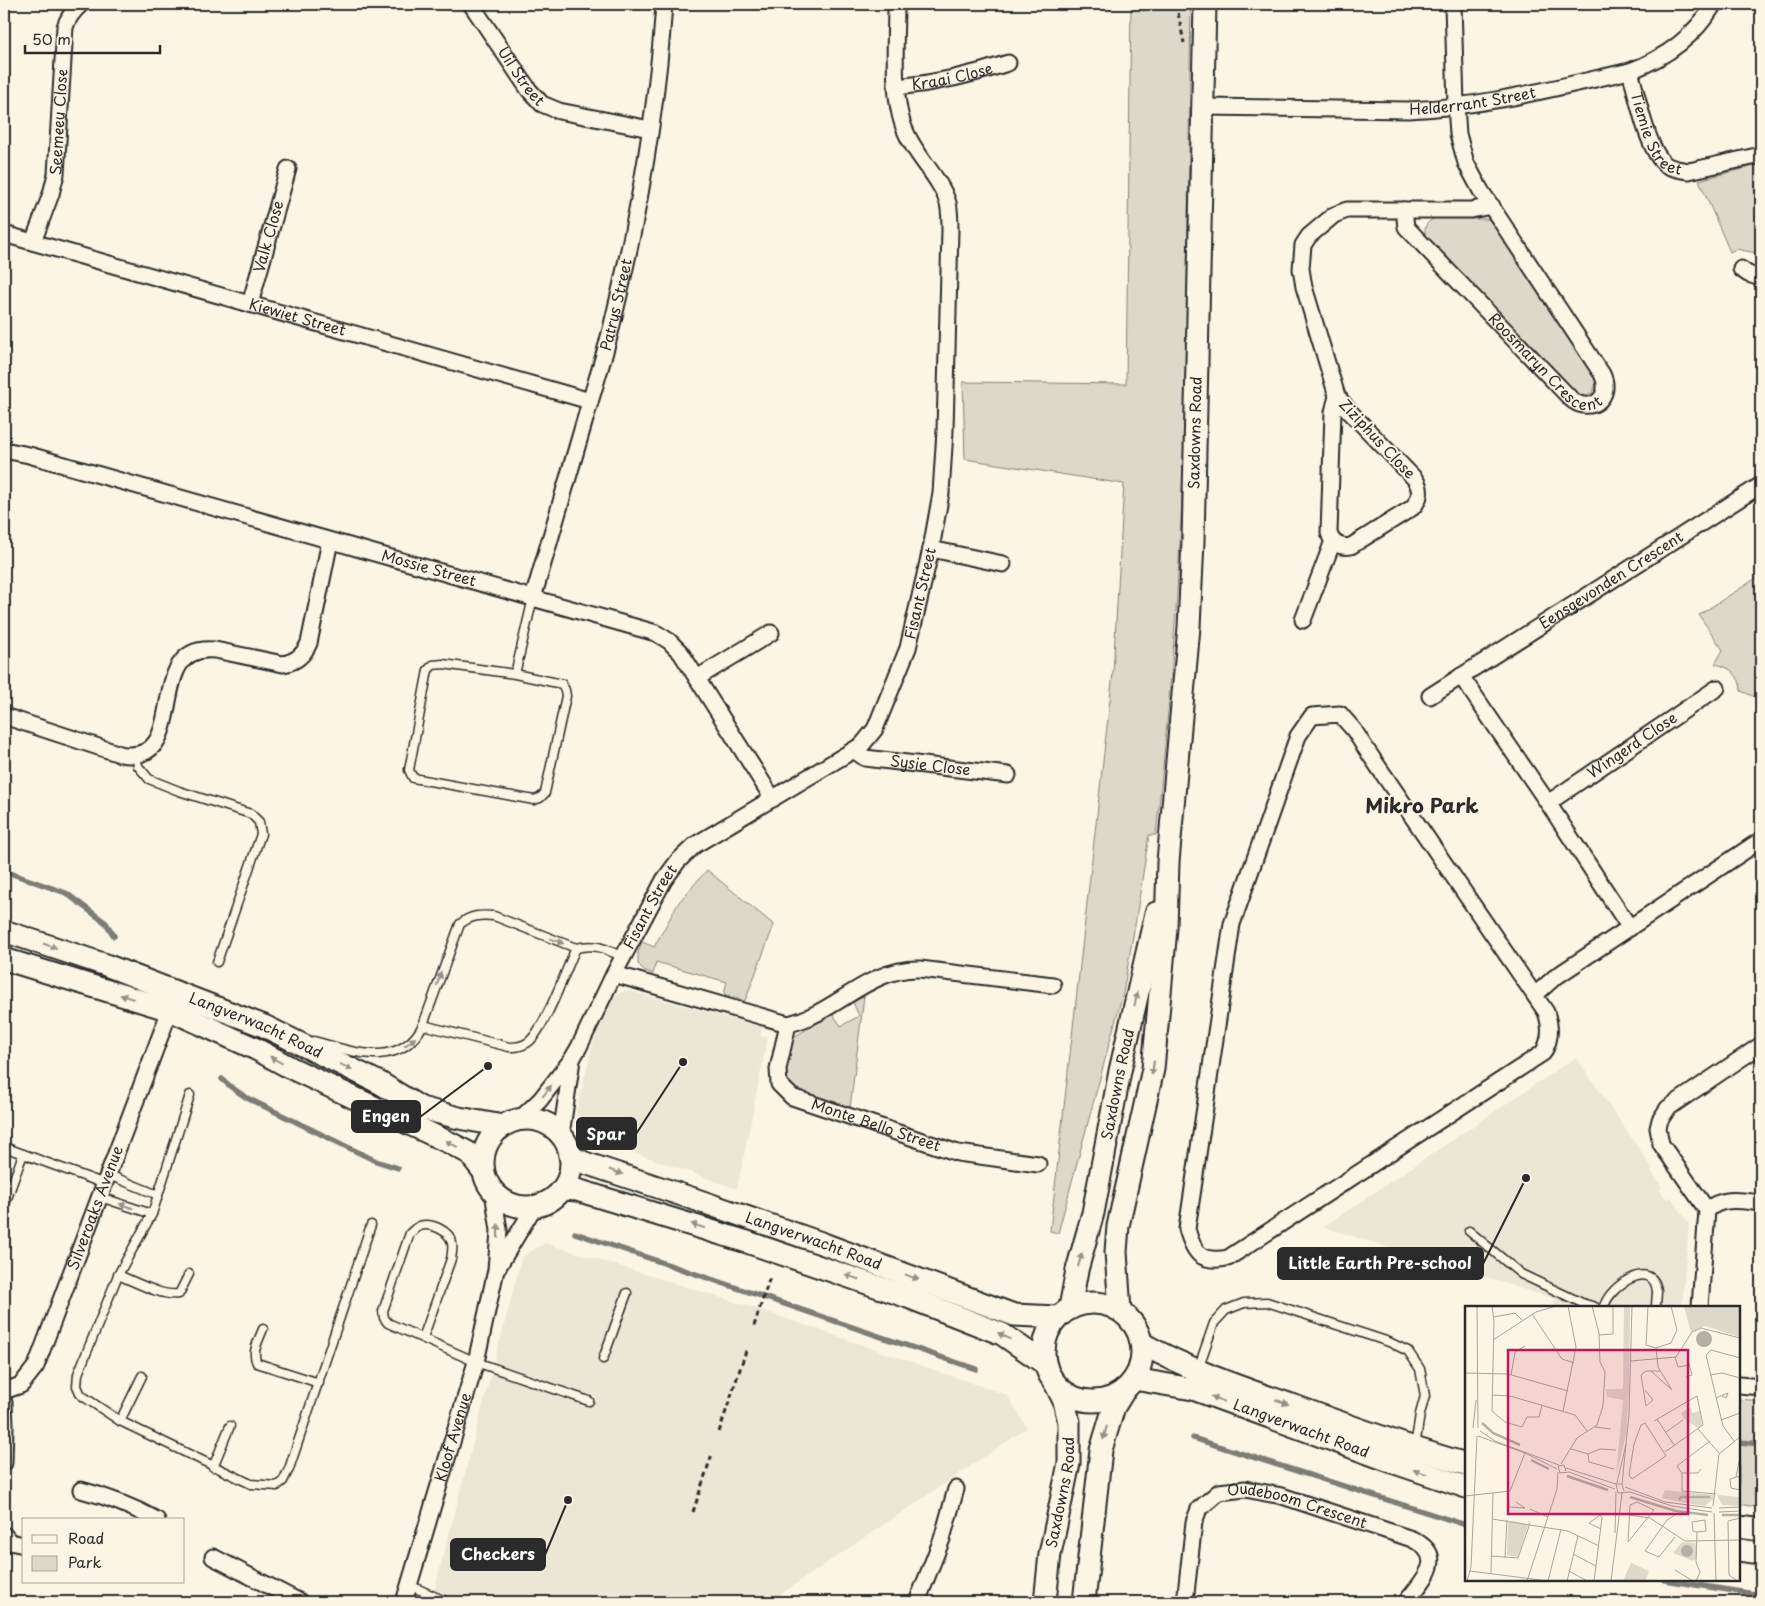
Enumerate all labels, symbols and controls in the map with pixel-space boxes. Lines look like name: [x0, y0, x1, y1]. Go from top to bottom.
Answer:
scale bar: [25, 22, 160, 54]
text: 50 m: [32, 27, 71, 50]
street label: Uil Street: [493, 41, 551, 110]
street label: Kraai Close: [910, 56, 995, 95]
street label: Seemeeu Close: [43, 68, 72, 176]
street label: Helderrant Street: [1409, 80, 1537, 120]
street label: Tiemie Street: [1626, 89, 1684, 180]
street label: Valk Close: [246, 198, 289, 275]
street label: Patrys Street: [593, 256, 637, 353]
street label: Kiewiet Street: [247, 291, 349, 341]
street label: Roosmaryn Crescent: [1484, 307, 1607, 416]
street label: Saxdowns Road: [1181, 376, 1207, 489]
street label: Ziziphus Close: [1335, 393, 1422, 483]
street label: Eensgevonden Crescent: [1534, 525, 1687, 634]
street label: Mossie Street: [379, 543, 479, 591]
street label: Fisant Street: [897, 545, 941, 641]
street label: Wingerd Close: [1582, 706, 1681, 783]
street label: Sysie Close: [889, 748, 972, 780]
district label: Mikro Park: [1365, 790, 1479, 820]
street label: Fisant Street: [616, 859, 682, 953]
one-way arrow: [550, 937, 564, 945]
one-way arrow: [43, 943, 58, 951]
one-way arrow: [436, 971, 444, 986]
street label: Langverwacht Road: [186, 985, 327, 1063]
one-way arrow: [1133, 991, 1141, 1007]
one-way arrow: [119, 993, 134, 1001]
street label: Saxdowns Road: [1094, 1026, 1139, 1141]
one-way arrow: [404, 1036, 417, 1047]
one-way arrow: [269, 1056, 284, 1064]
one-way arrow: [1149, 1060, 1157, 1076]
one-way arrow: [339, 1063, 353, 1071]
one-way arrow: [542, 1084, 552, 1098]
street label: Monte Bello Street: [809, 1091, 944, 1156]
callout: Engen: [352, 1101, 420, 1132]
text: Engen: [362, 1103, 410, 1127]
callout: Spar: [577, 1118, 636, 1149]
text: Spar: [587, 1121, 626, 1145]
one-way arrow: [445, 1140, 460, 1148]
street label: Silveroaks Avenue: [60, 1142, 128, 1273]
one-way arrow: [609, 1169, 624, 1177]
one-way arrow: [118, 1201, 133, 1209]
street label: Langverwacht Road: [743, 1205, 885, 1275]
one-way arrow: [493, 1222, 501, 1238]
one-way arrow: [690, 1222, 705, 1230]
callout: Little Earth Pre-school: [1278, 1248, 1483, 1279]
text: Little Earth Pre-school: [1288, 1250, 1472, 1274]
one-way arrow: [1077, 1253, 1085, 1268]
one-way arrow: [844, 1273, 859, 1281]
one-way arrow: [905, 1273, 920, 1281]
inset map: [1465, 1306, 1740, 1581]
one-way arrow: [997, 1332, 1011, 1340]
street label: Kloof Avenue: [428, 1390, 476, 1484]
street label: Langverwacht Road: [1230, 1392, 1373, 1463]
one-way arrow: [1211, 1394, 1225, 1402]
one-way arrow: [1275, 1399, 1290, 1406]
one-way arrow: [1101, 1426, 1109, 1441]
street label: Saxdowns Road: [1039, 1437, 1079, 1550]
one-way arrow: [1412, 1467, 1427, 1475]
street label: Oudeboom Crescent: [1226, 1476, 1370, 1533]
legend: [22, 1518, 185, 1584]
text: Road: [68, 1526, 104, 1549]
callout: Checkers: [451, 1539, 545, 1570]
text: Checkers: [461, 1541, 535, 1565]
text: Park: [68, 1550, 102, 1573]

